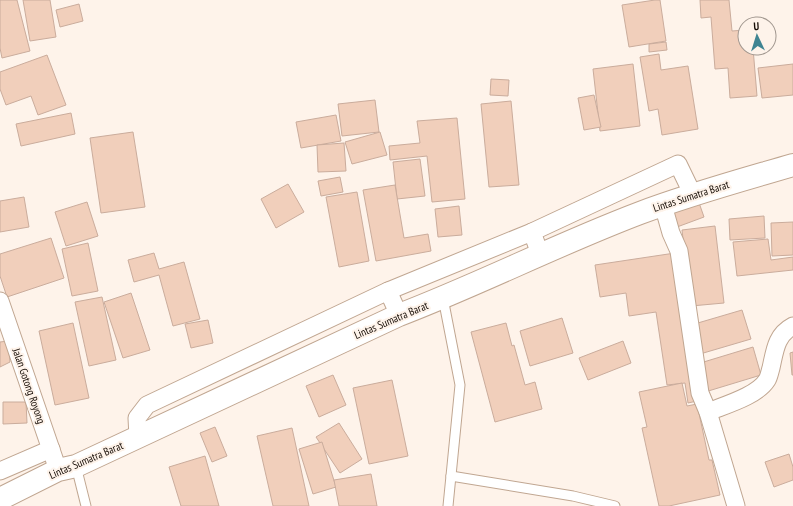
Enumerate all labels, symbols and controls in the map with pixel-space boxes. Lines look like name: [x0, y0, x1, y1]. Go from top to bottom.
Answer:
north arrow: [737, 16, 777, 56]
text: U: [753, 19, 760, 33]
street label: Lintas Sumatra Barat: [651, 177, 731, 215]
street label: Lintas Sumatra Barat: [352, 298, 430, 342]
street label: Jalan Gotong Royong: [9, 345, 49, 426]
street label: Lintas Sumatra Barat: [47, 438, 125, 482]

